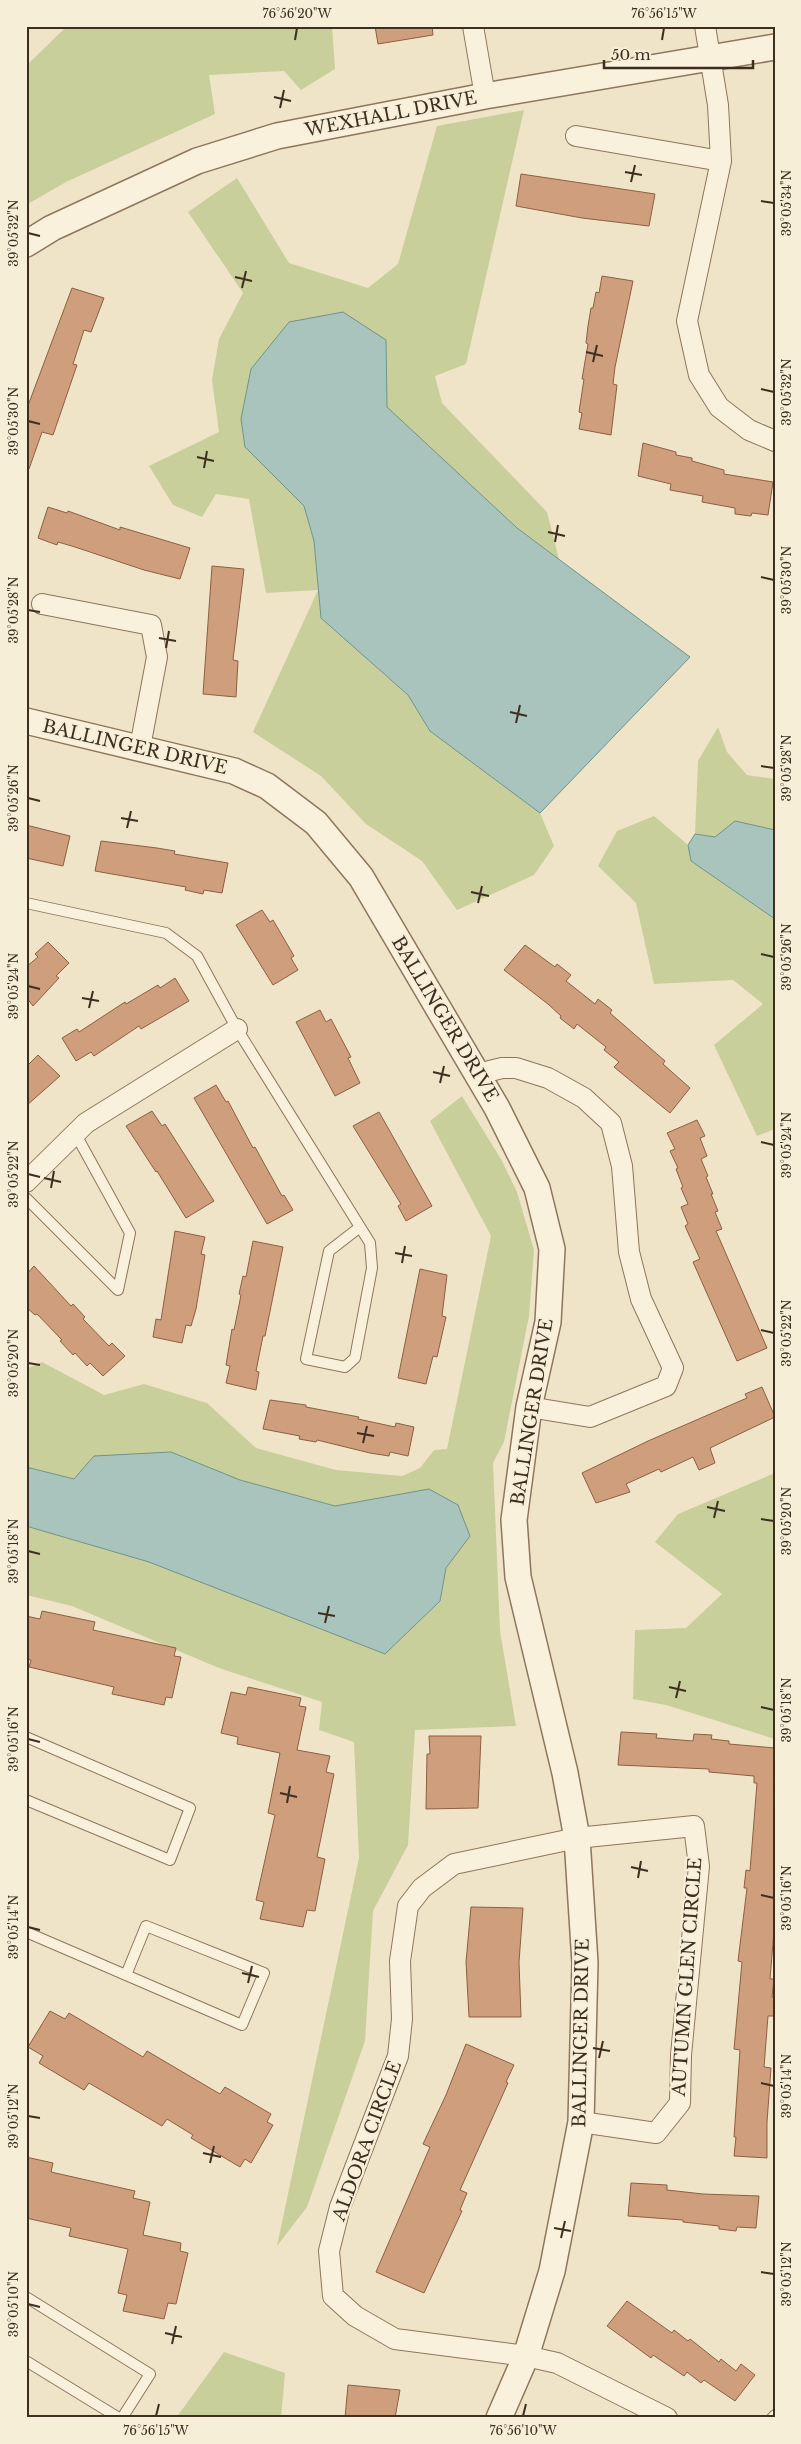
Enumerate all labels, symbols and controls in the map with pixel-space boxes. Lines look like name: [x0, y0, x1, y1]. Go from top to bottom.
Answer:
text: 76°56'20"W: [262, 6, 332, 21]
text: 76°56'15"W: [631, 6, 698, 21]
scale bar: [604, 38, 752, 70]
text: 50 m: [611, 45, 651, 64]
street label: WEXHALL DRIVE: [302, 87, 479, 142]
text: 39°05'34"N: [779, 169, 794, 236]
text: 39°05'32"N: [6, 199, 21, 267]
text: 39°05'32"N: [779, 358, 794, 426]
text: 39°05'30"N: [6, 387, 21, 455]
text: 39°05'30"N: [779, 546, 794, 614]
text: 39°05'28"N: [6, 576, 21, 644]
street label: BALLINGER DRIVE: [40, 715, 230, 779]
text: 39°05'28"N: [779, 734, 794, 802]
text: 39°05'26"N: [6, 764, 21, 832]
text: 39°05'26"N: [779, 923, 794, 991]
street label: BALLINGER DRIVE: [387, 932, 503, 1106]
text: 39°05'24"N: [6, 952, 21, 1019]
text: 39°05'24"N: [779, 1111, 794, 1178]
text: 39°05'22"N: [6, 1140, 21, 1208]
text: 39°05'22"N: [779, 1299, 794, 1367]
street label: BALLINGER DRIVE: [506, 1317, 558, 1507]
text: 39°05'20"N: [6, 1329, 21, 1397]
text: 39°05'20"N: [779, 1487, 794, 1555]
text: 39°05'18"N: [6, 1518, 21, 1584]
text: 39°05'18"N: [779, 1677, 794, 1743]
text: 39°05'16"N: [6, 1706, 21, 1772]
street label: AUTUMN GLEN CIRCLE: [668, 1857, 706, 2098]
text: 39°05'16"N: [779, 1865, 794, 1931]
text: 39°05'14"N: [6, 1895, 21, 1959]
street label: BALLINGER DRIVE: [568, 1938, 594, 2128]
text: 39°05'14"N: [779, 2054, 794, 2118]
street label: ALDORA CIRCLE: [327, 2058, 406, 2225]
text: 39°05'12"N: [6, 2083, 21, 2149]
text: 39°05'12"N: [779, 2241, 794, 2307]
text: 39°05'10"N: [6, 2271, 21, 2337]
text: 76°56'15"W: [123, 2423, 190, 2438]
text: 76°56'10"W: [489, 2423, 557, 2438]

